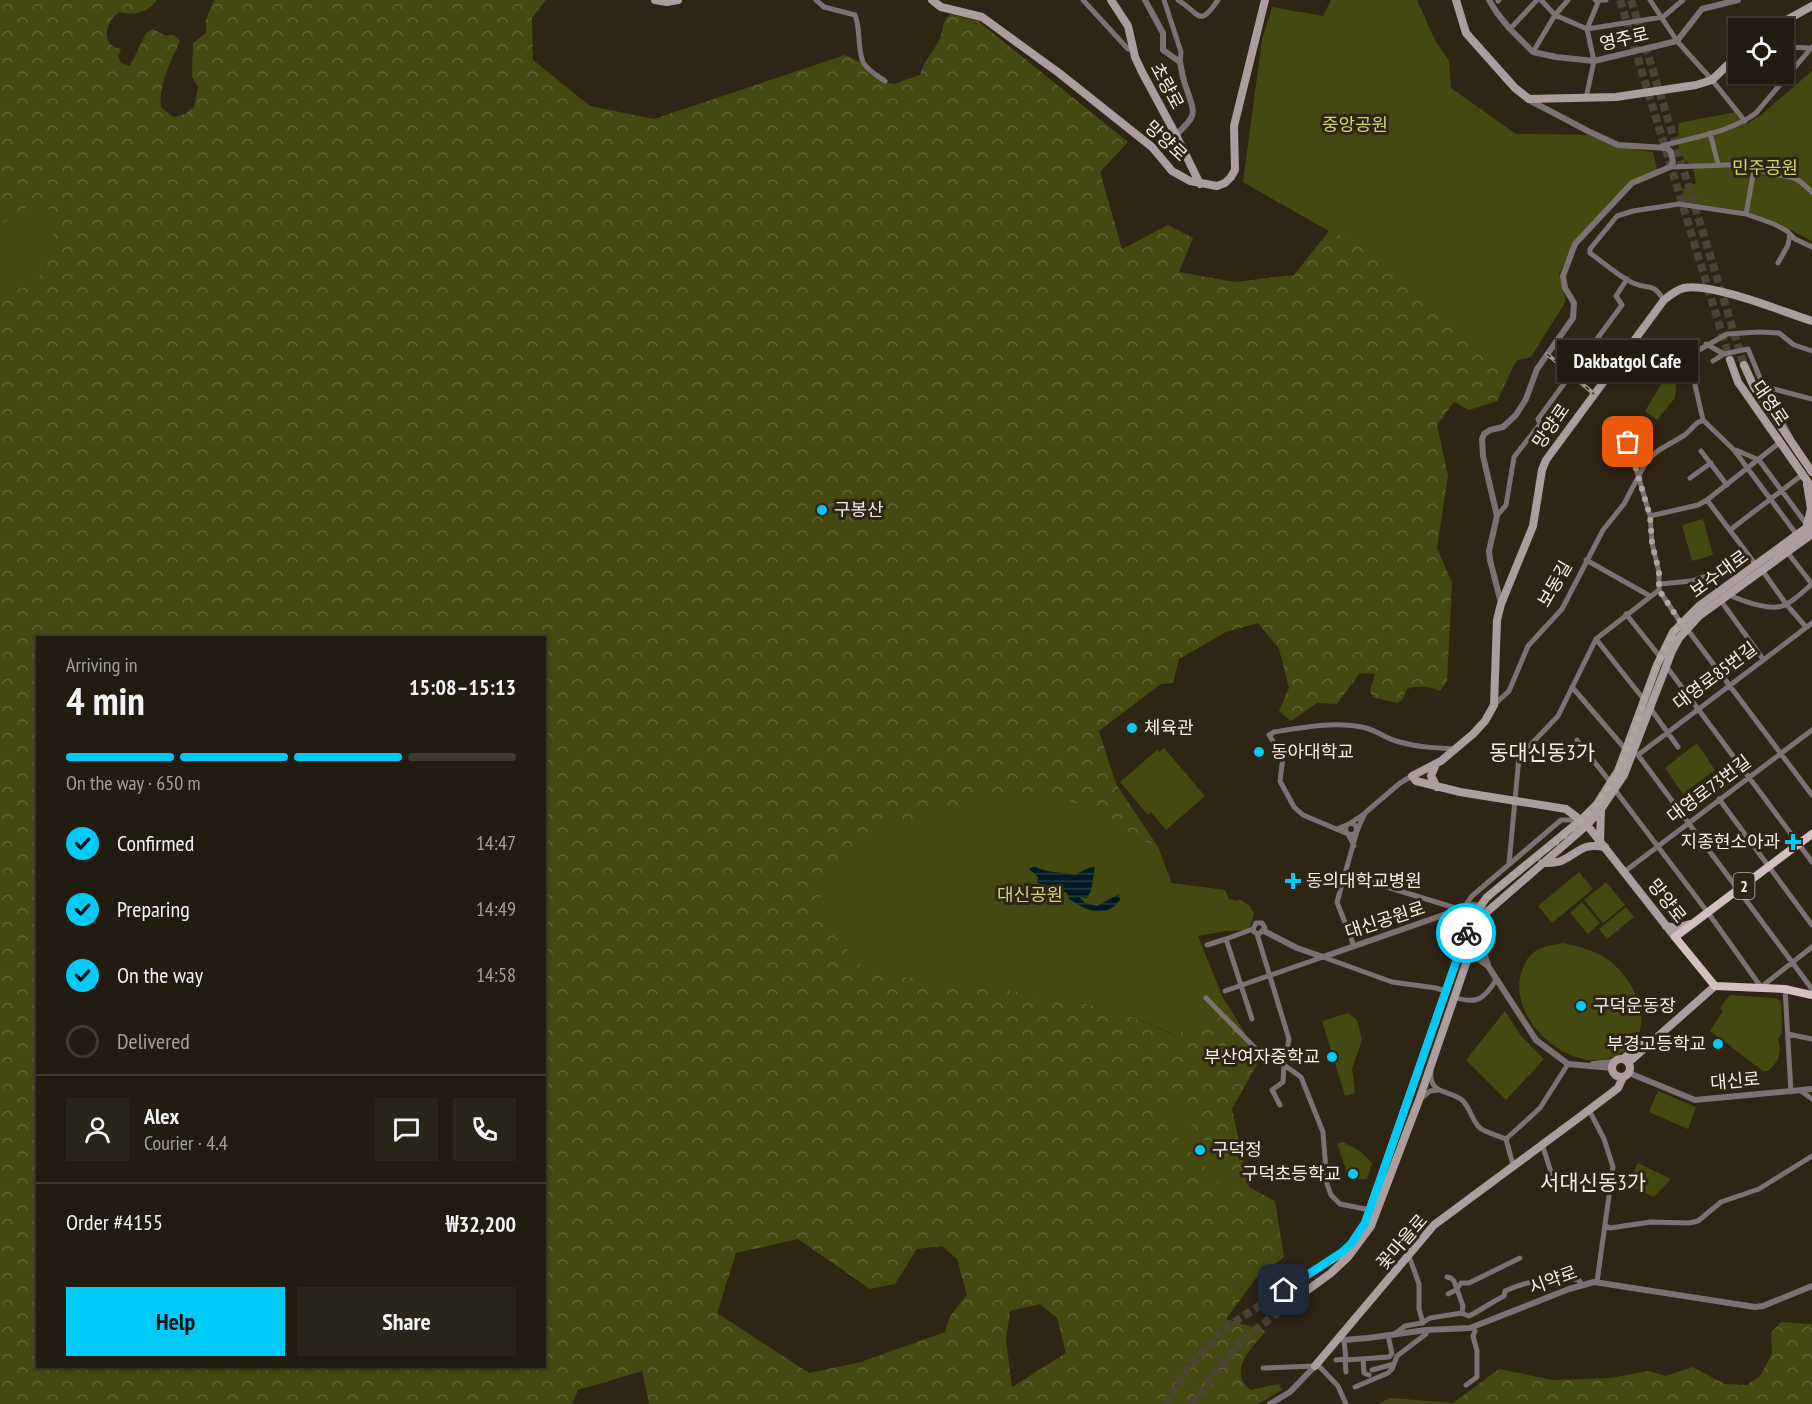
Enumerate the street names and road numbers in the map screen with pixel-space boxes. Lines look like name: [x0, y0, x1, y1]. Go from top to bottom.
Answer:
street label: 영주로: [1597, 22, 1651, 55]
street label: 초량로: [1146, 58, 1189, 113]
street label: 망양로: [1140, 115, 1192, 166]
street label: 대영로: [1747, 376, 1794, 430]
street label: 망양로: [1527, 399, 1574, 453]
street label: 보수대로: [1685, 545, 1752, 602]
street label: 보동길: [1532, 556, 1577, 611]
street label: 대영로85번길: [1668, 637, 1761, 715]
street label: 대영로73번길: [1662, 750, 1755, 828]
road number: 2: [1734, 873, 1754, 899]
street label: 망양로: [1643, 874, 1692, 927]
street label: 대신공원로: [1342, 896, 1428, 943]
street label: 대신로: [1709, 1067, 1761, 1094]
street label: 꽃마을로: [1371, 1209, 1432, 1274]
street label: 시약로: [1526, 1260, 1580, 1299]

